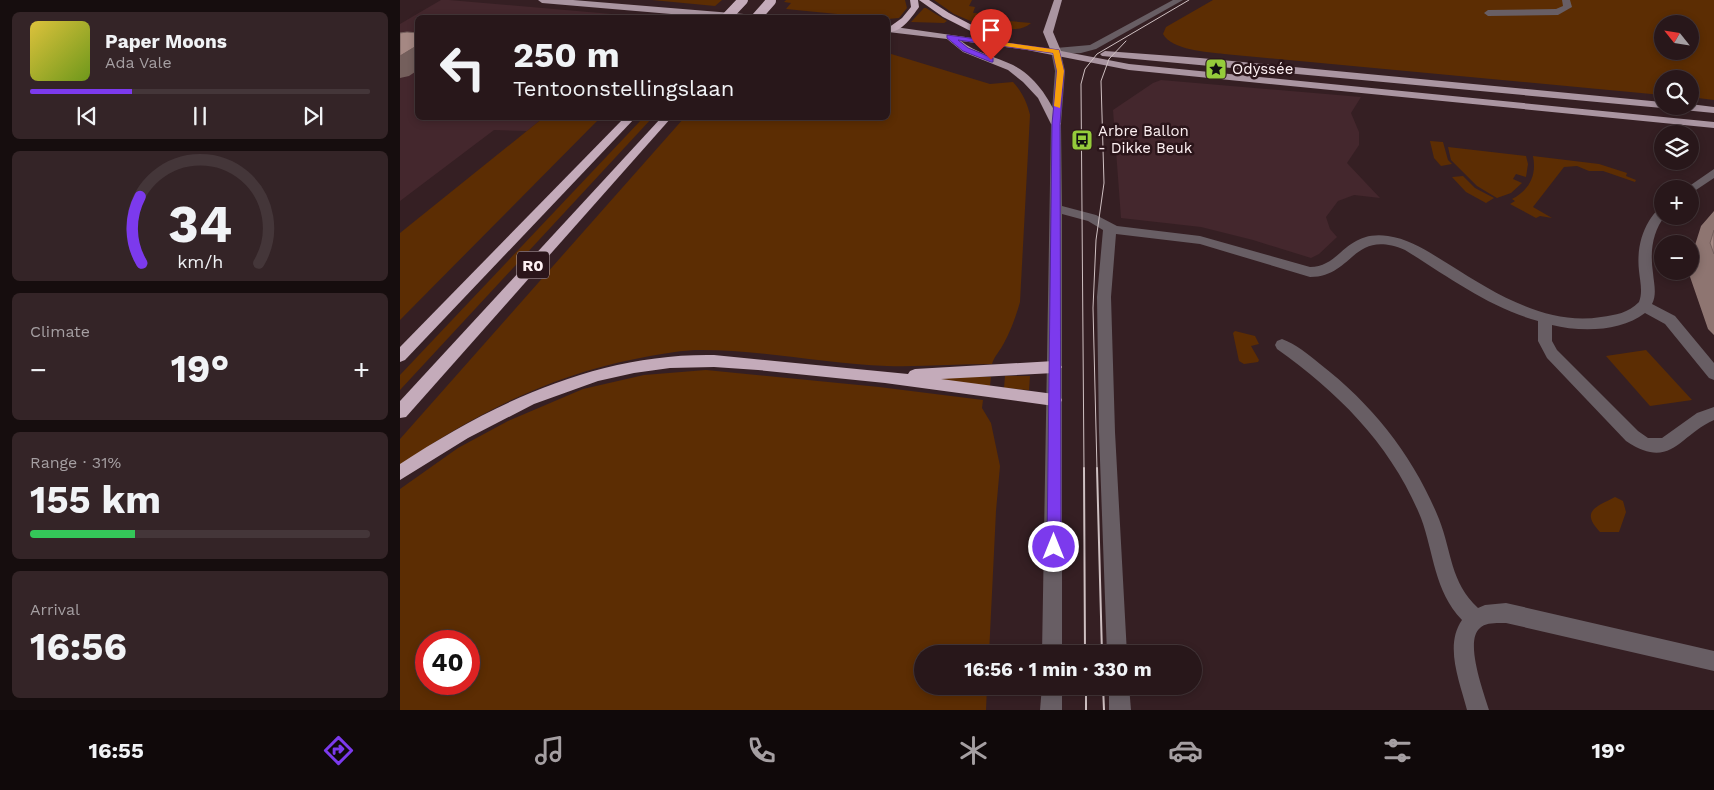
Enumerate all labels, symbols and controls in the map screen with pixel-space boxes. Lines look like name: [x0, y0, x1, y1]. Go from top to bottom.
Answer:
pin: [970, 9, 1012, 60]
north arrow: [1654, 15, 1699, 60]
map controls: [1654, 15, 1699, 280]
icon: arrive: [977, 16, 1005, 44]
text: Paper Moons: [105, 30, 227, 53]
text: 250 m: [513, 34, 620, 76]
icon: left: [430, 35, 495, 100]
text: Ada Vale: [105, 53, 172, 72]
place icon: Odyssée: [1204, 57, 1228, 81]
place label: Odyssée: [1232, 60, 1293, 78]
button: search: [1654, 70, 1699, 115]
text: Tentoonstellingslaan: [513, 76, 734, 101]
icon: previous: [73, 102, 101, 130]
icon: pause: [186, 102, 214, 130]
icon: next: [299, 102, 327, 130]
place label: Arbre Ballon - Dikke Beuk: [1098, 122, 1193, 157]
button: layers: [1654, 125, 1699, 170]
bus stop icon: Arbre Ballon - Dikke Beuk: [1070, 128, 1094, 152]
button: +: [1654, 180, 1699, 225]
text: 34: [168, 194, 232, 255]
button: −: [1654, 235, 1699, 280]
text: km/h: [177, 251, 223, 272]
road number: R0: [517, 252, 549, 278]
text: Climate: [30, 322, 90, 341]
text: 19°: [171, 347, 229, 391]
text: −: [30, 353, 47, 386]
text: +: [353, 353, 370, 386]
text: Range · 31%: [30, 453, 121, 472]
text: 155 km: [30, 478, 161, 522]
position arrow: [1027, 520, 1079, 572]
text: Arrival: [30, 600, 80, 619]
text: 16:56: [30, 625, 127, 669]
speed limit sign: 40: [415, 630, 480, 695]
text: 16:56 · 1 min · 330 m: [964, 658, 1152, 681]
icon: directions: [321, 733, 356, 768]
icon: music: [532, 733, 567, 768]
icon: phone: [744, 733, 779, 768]
icon: climate: [956, 733, 991, 768]
icon: car: [1168, 733, 1203, 768]
icon: filters: [1380, 733, 1415, 768]
text: 16:55: [88, 738, 144, 763]
text: 19°: [1592, 738, 1625, 763]

